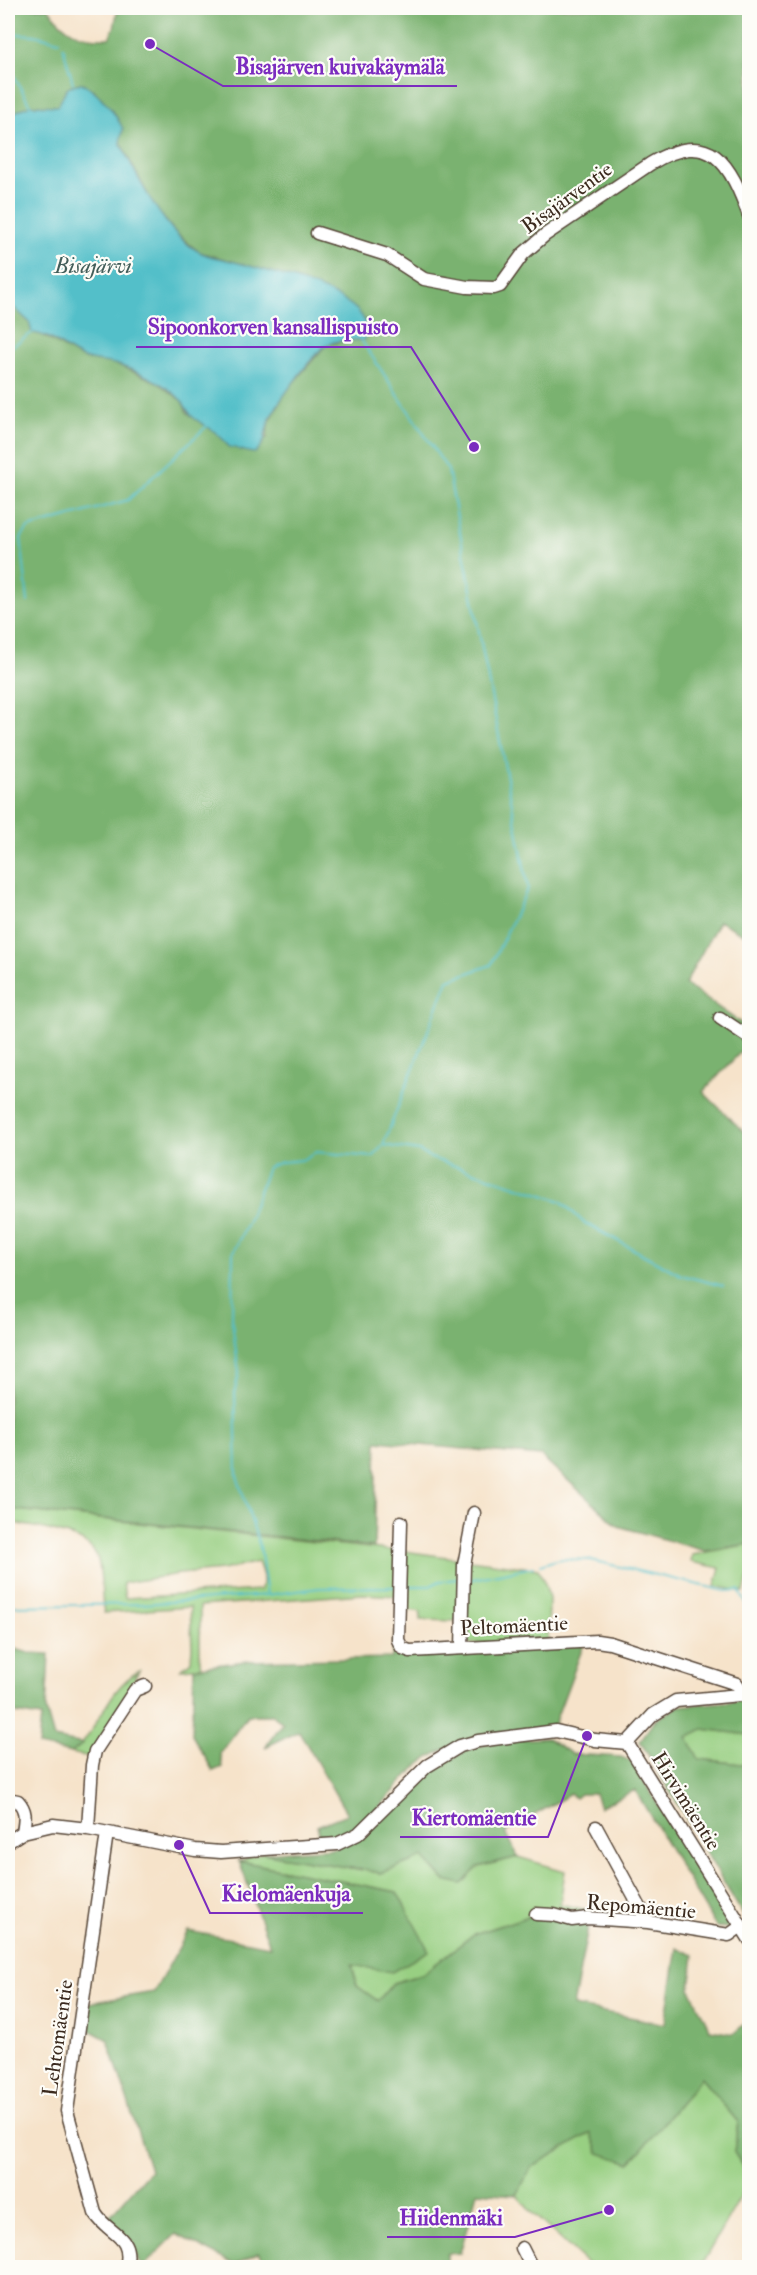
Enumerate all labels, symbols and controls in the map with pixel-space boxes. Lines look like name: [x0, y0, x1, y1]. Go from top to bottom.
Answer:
callout: Bisajärven kuivakäymälä: [223, 46, 457, 86]
text: Bisajärven kuivakäymälä: [235, 53, 446, 82]
street label: Bisajärventie: [516, 156, 618, 240]
water label: Bisajärvi: [53, 252, 132, 280]
callout: Sipoonkorven kansallispuisto: [136, 307, 411, 347]
text: Sipoonkorven kansallispuisto: [148, 313, 399, 342]
street label: Peltomäentie: [459, 1610, 569, 1642]
street label: Hirvimäentie: [645, 1747, 727, 1855]
callout: Kiertomäentie: [400, 1797, 548, 1837]
text: Kiertomäentie: [412, 1804, 537, 1832]
callout: Kielomäenkuja: [210, 1873, 363, 1913]
text: Kielomäenkuja: [221, 1880, 351, 1908]
street label: Repomäentie: [585, 1889, 697, 1925]
street label: Lehtomäentie: [36, 1978, 80, 2098]
callout: Hiidenmäki: [387, 2197, 515, 2237]
text: Hiidenmäki: [399, 2204, 503, 2232]

